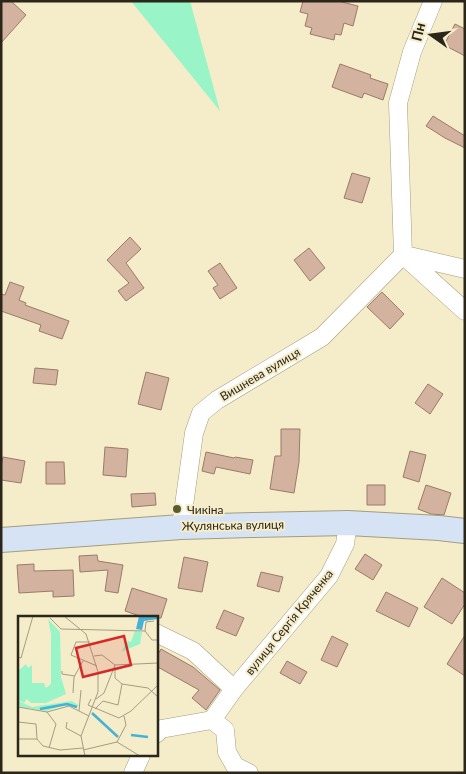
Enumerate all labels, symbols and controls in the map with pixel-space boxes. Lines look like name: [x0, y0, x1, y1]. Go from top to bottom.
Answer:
north arrow: [406, 10, 456, 60]
text: Пн: [407, 21, 428, 43]
street label: Вишнева вулиця: [217, 344, 303, 404]
place label: Чикіна: [187, 502, 224, 517]
marker: Чикіна: [171, 503, 183, 515]
street label: Жулянська вулиця: [182, 517, 284, 533]
street label: вулиця Сергія Кряченка: [242, 566, 336, 678]
inset map: [18, 616, 158, 756]

